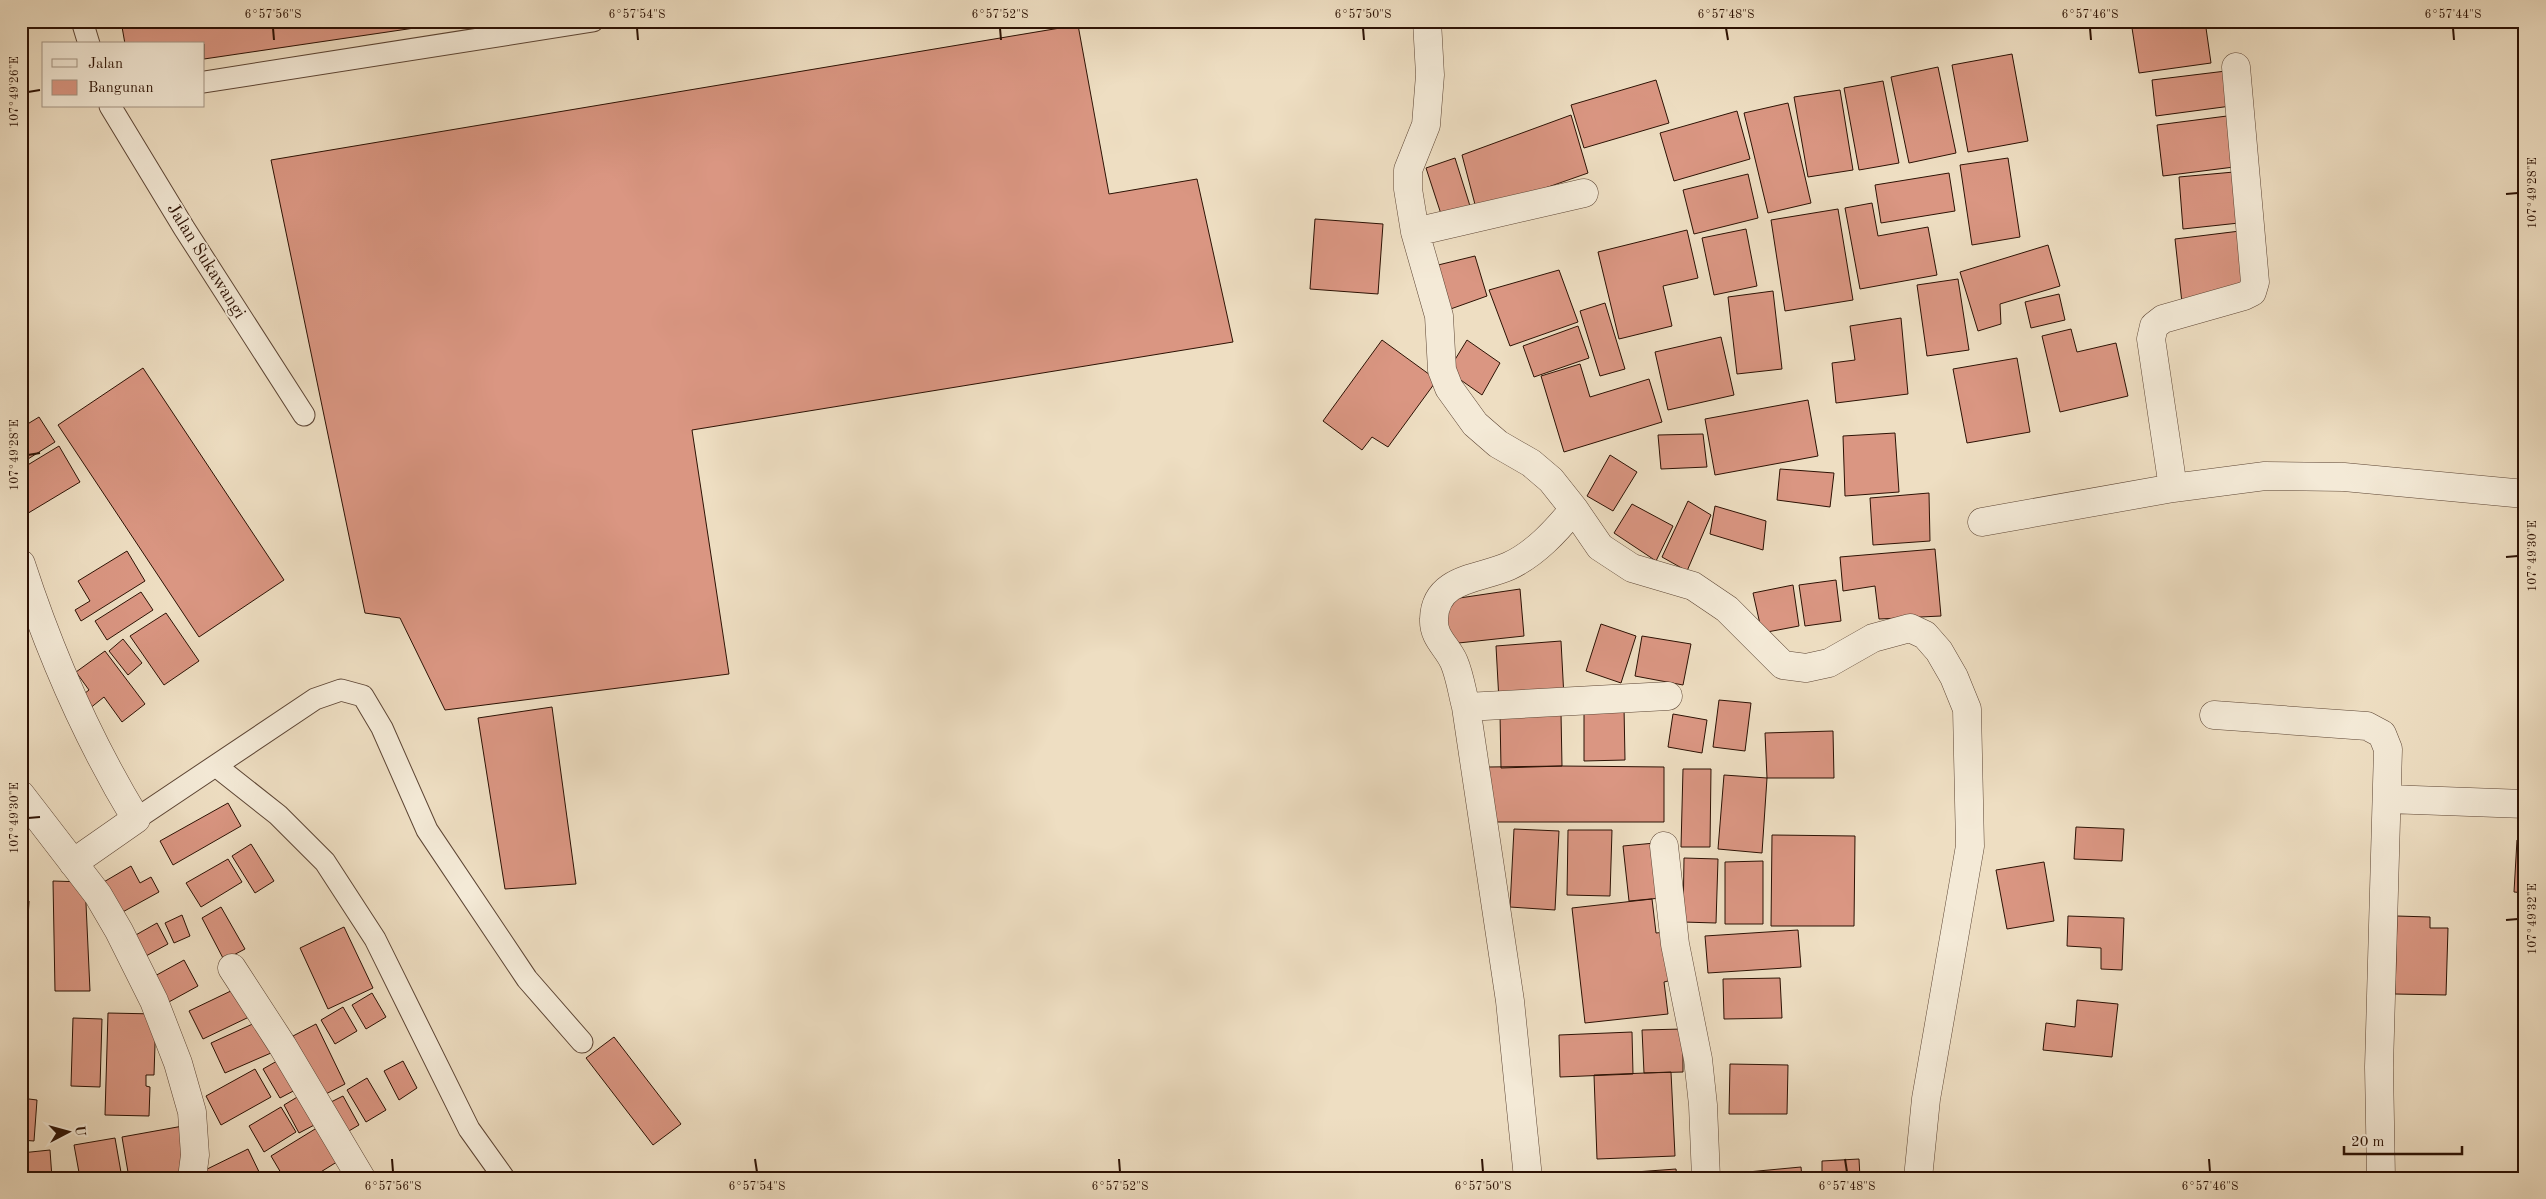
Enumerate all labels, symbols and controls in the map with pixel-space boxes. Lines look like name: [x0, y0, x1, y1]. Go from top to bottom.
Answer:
text: 6°57'56"S: [245, 8, 301, 21]
text: 6°57'54"S: [609, 8, 665, 21]
text: 6°57'52"S: [972, 8, 1028, 21]
text: 6°57'50"S: [1335, 8, 1391, 21]
text: 6°57'48"S: [1698, 8, 1754, 21]
text: 6°57'46"S: [2062, 8, 2118, 21]
text: 6°57'44"S: [2425, 8, 2481, 21]
legend: [42, 42, 205, 108]
text: 107°49'26"E: [9, 56, 21, 128]
text: Jalan: [88, 57, 123, 72]
text: Bangunan: [88, 81, 154, 96]
text: 107°49'28"E: [2527, 157, 2539, 229]
street label: Jalan Sukawangi: [163, 200, 249, 322]
text: 107°49'28"E: [9, 419, 21, 491]
text: 107°49'30"E: [2527, 520, 2539, 592]
text: 107°49'30"E: [9, 782, 21, 854]
text: 107°49'32"E: [2527, 883, 2539, 955]
north arrow: [42, 1106, 92, 1156]
text: U: [72, 1124, 87, 1137]
scale bar: [2344, 1124, 2461, 1156]
text: 20 m: [2351, 1135, 2385, 1150]
text: 6°57'56"S: [365, 1180, 421, 1193]
text: 6°57'54"S: [729, 1180, 785, 1193]
text: 6°57'52"S: [1092, 1180, 1148, 1193]
text: 6°57'50"S: [1455, 1180, 1511, 1193]
text: 6°57'48"S: [1819, 1180, 1875, 1193]
text: 6°57'46"S: [2182, 1180, 2238, 1193]

